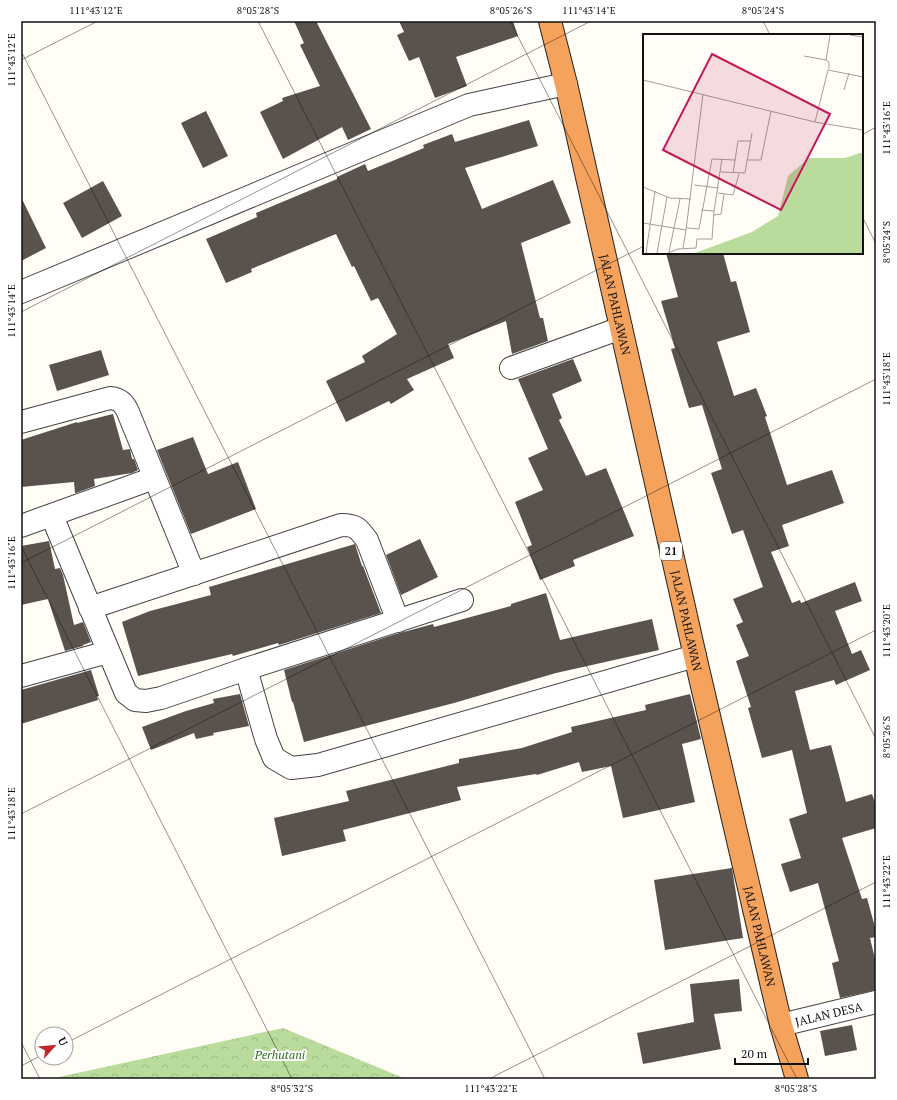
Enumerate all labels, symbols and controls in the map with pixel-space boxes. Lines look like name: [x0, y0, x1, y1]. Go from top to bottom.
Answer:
text: 111°43'12"E: [69, 4, 123, 17]
text: 8°05'28"S: [237, 4, 279, 17]
text: 8°05'26"S: [490, 4, 532, 17]
text: 111°43'14"E: [562, 4, 616, 17]
text: 8°05'24"S: [742, 4, 784, 17]
text: 111°43'12"E: [5, 33, 18, 87]
inset map: [643, 34, 863, 254]
text: 111°43'16"E: [880, 101, 893, 155]
text: 8°05'24"S: [880, 221, 893, 263]
street label: JALAN PAHLAWAN: [597, 253, 634, 356]
text: 111°43'14"E: [5, 284, 18, 338]
text: 111°43'18"E: [880, 352, 893, 406]
text: 111°43'16"E: [5, 536, 18, 590]
road number: 21: [660, 542, 682, 560]
street label: JALAN PAHLAWAN: [668, 569, 706, 673]
text: 111°43'20"E: [880, 604, 893, 658]
text: 8°05'26"S: [880, 716, 893, 758]
text: 111°43'18"E: [5, 787, 18, 841]
text: 111°43'22"E: [880, 855, 893, 909]
street label: JALAN PAHLAWAN: [741, 884, 779, 988]
street label: JALAN DESA: [793, 998, 865, 1029]
north arrow: [34, 1026, 74, 1066]
text: U: [55, 1035, 71, 1048]
scale bar: [735, 1040, 808, 1066]
text: 20 m: [741, 1046, 768, 1061]
park label: Perhutani: [254, 1047, 306, 1062]
text: 8°05'32"S: [271, 1082, 313, 1095]
text: 111°43'22"E: [464, 1082, 518, 1095]
text: 8°05'28"S: [775, 1082, 817, 1095]

